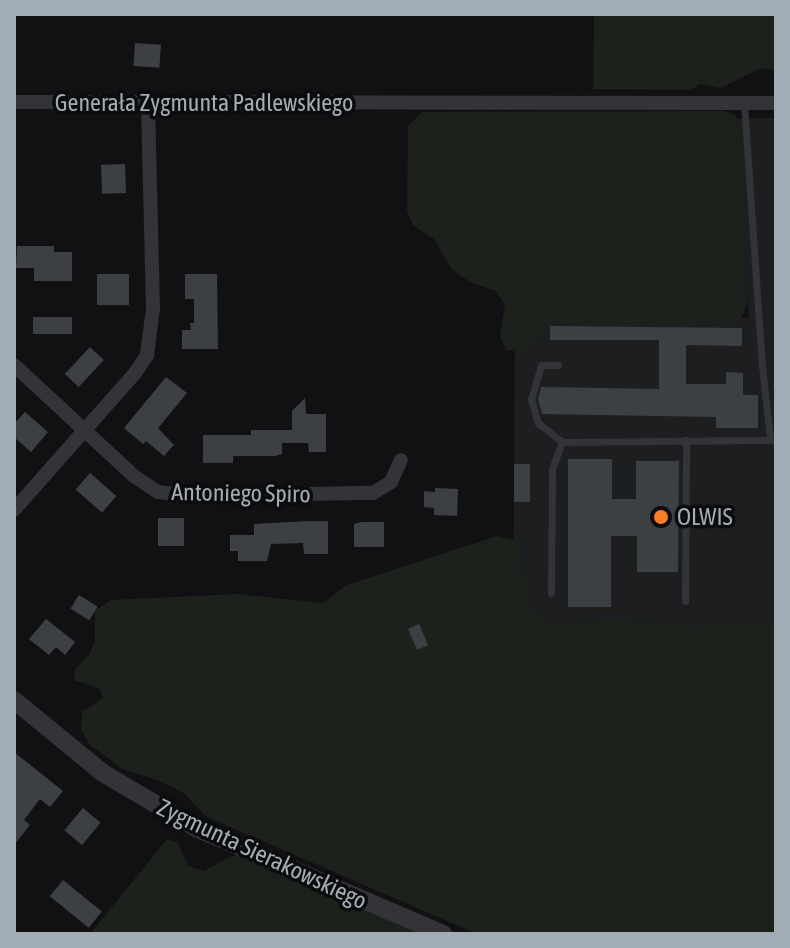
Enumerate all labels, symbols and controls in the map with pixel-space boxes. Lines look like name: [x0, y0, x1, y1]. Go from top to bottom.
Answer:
street label: Generała Zygmunta Padlewskiego: [55, 89, 353, 117]
street label: Antoniego Spiro: [171, 477, 311, 509]
place label: OLWIS: [677, 503, 733, 531]
marker: OLWIS: [652, 508, 670, 526]
street label: Zygmunta Sierakowskiego: [152, 793, 372, 915]

